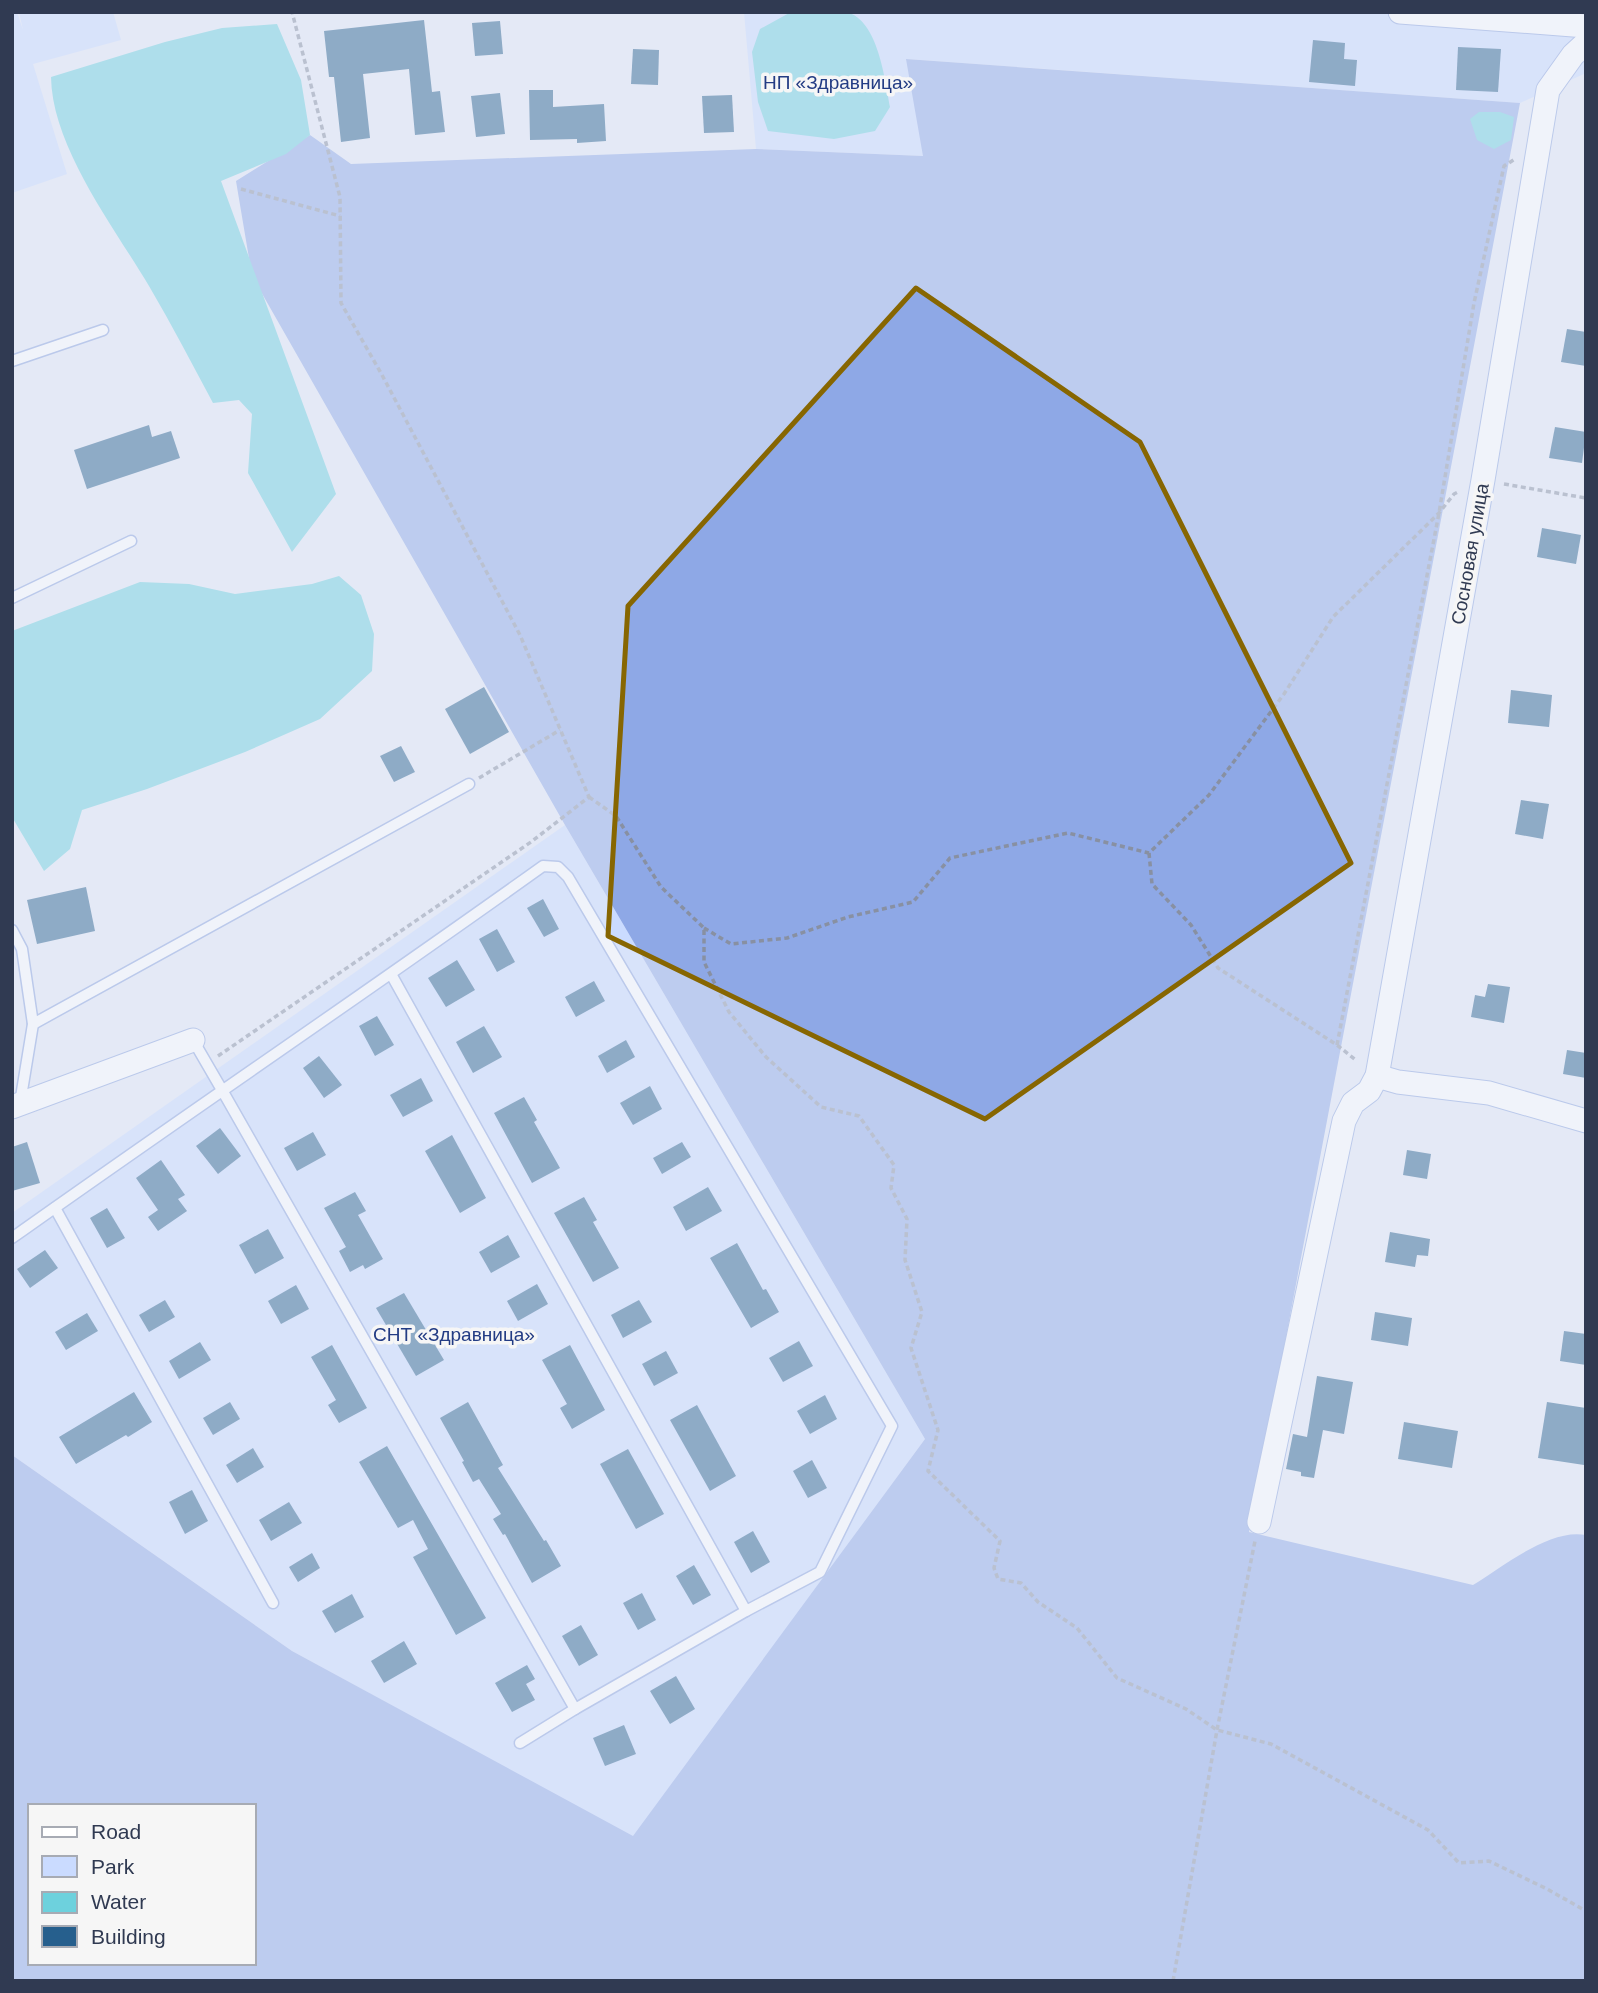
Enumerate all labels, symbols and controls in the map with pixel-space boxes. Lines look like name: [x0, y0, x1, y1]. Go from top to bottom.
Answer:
park label: НП «Здравница»: [763, 72, 913, 93]
street label: Сосновая улица: [1447, 481, 1493, 626]
park label: СНТ «Здравница»: [373, 1324, 535, 1345]
legend: [28, 1804, 256, 1965]
text: Road: [91, 1820, 141, 1843]
text: Park: [91, 1855, 135, 1878]
text: Water: [91, 1890, 146, 1913]
text: Building: [91, 1925, 166, 1948]

